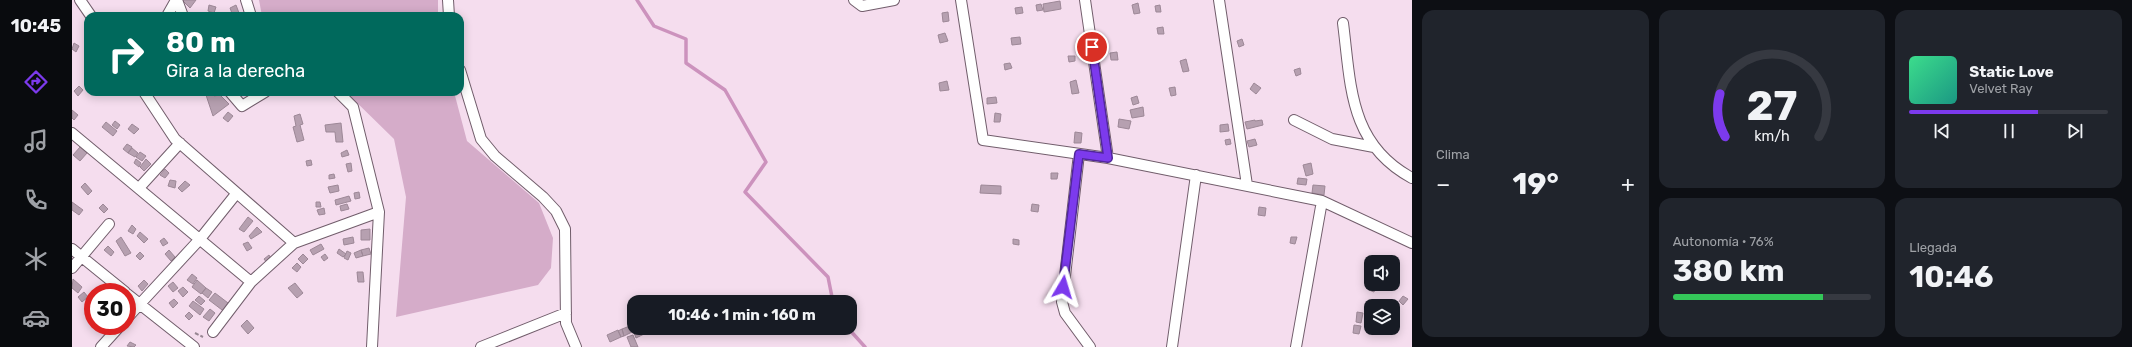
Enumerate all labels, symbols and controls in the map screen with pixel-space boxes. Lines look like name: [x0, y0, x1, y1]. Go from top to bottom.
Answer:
text: 10:45: [11, 15, 61, 37]
text: 80 m: [166, 26, 236, 59]
icon: right: [100, 28, 152, 80]
pin: [1075, 30, 1109, 64]
icon: arrive: [1081, 36, 1103, 58]
text: Gira a la derecha: [166, 60, 305, 82]
text: Static Love: [1969, 63, 2054, 81]
icon: directions: [22, 68, 50, 96]
text: 27: [1747, 81, 1797, 130]
text: Velvet Ray: [1969, 81, 2033, 96]
icon: previous: [1931, 120, 1953, 142]
icon: pause: [1998, 120, 2020, 142]
icon: next: [2064, 120, 2086, 142]
icon: music: [22, 127, 50, 155]
text: km/h: [1754, 127, 1790, 144]
text: Clima: [1436, 147, 1470, 162]
text: 19°: [1512, 166, 1559, 202]
text: −: [1436, 171, 1450, 198]
text: +: [1621, 171, 1635, 198]
icon: phone: [22, 186, 50, 214]
text: Autonomía · 76%: [1673, 234, 1774, 249]
text: Llegada: [1909, 240, 1957, 255]
icon: climate: [22, 245, 50, 273]
text: 380 km: [1673, 253, 1785, 289]
map controls: [1364, 255, 1400, 335]
button: sound: [1364, 255, 1400, 291]
text: 10:46: [1909, 259, 1993, 295]
position arrow: [1042, 266, 1084, 308]
speed limit sign: 30: [84, 283, 136, 335]
button: layers: [1364, 299, 1400, 335]
icon: car: [22, 304, 50, 332]
text: 10:46 · 1 min · 160 m: [668, 306, 816, 324]

